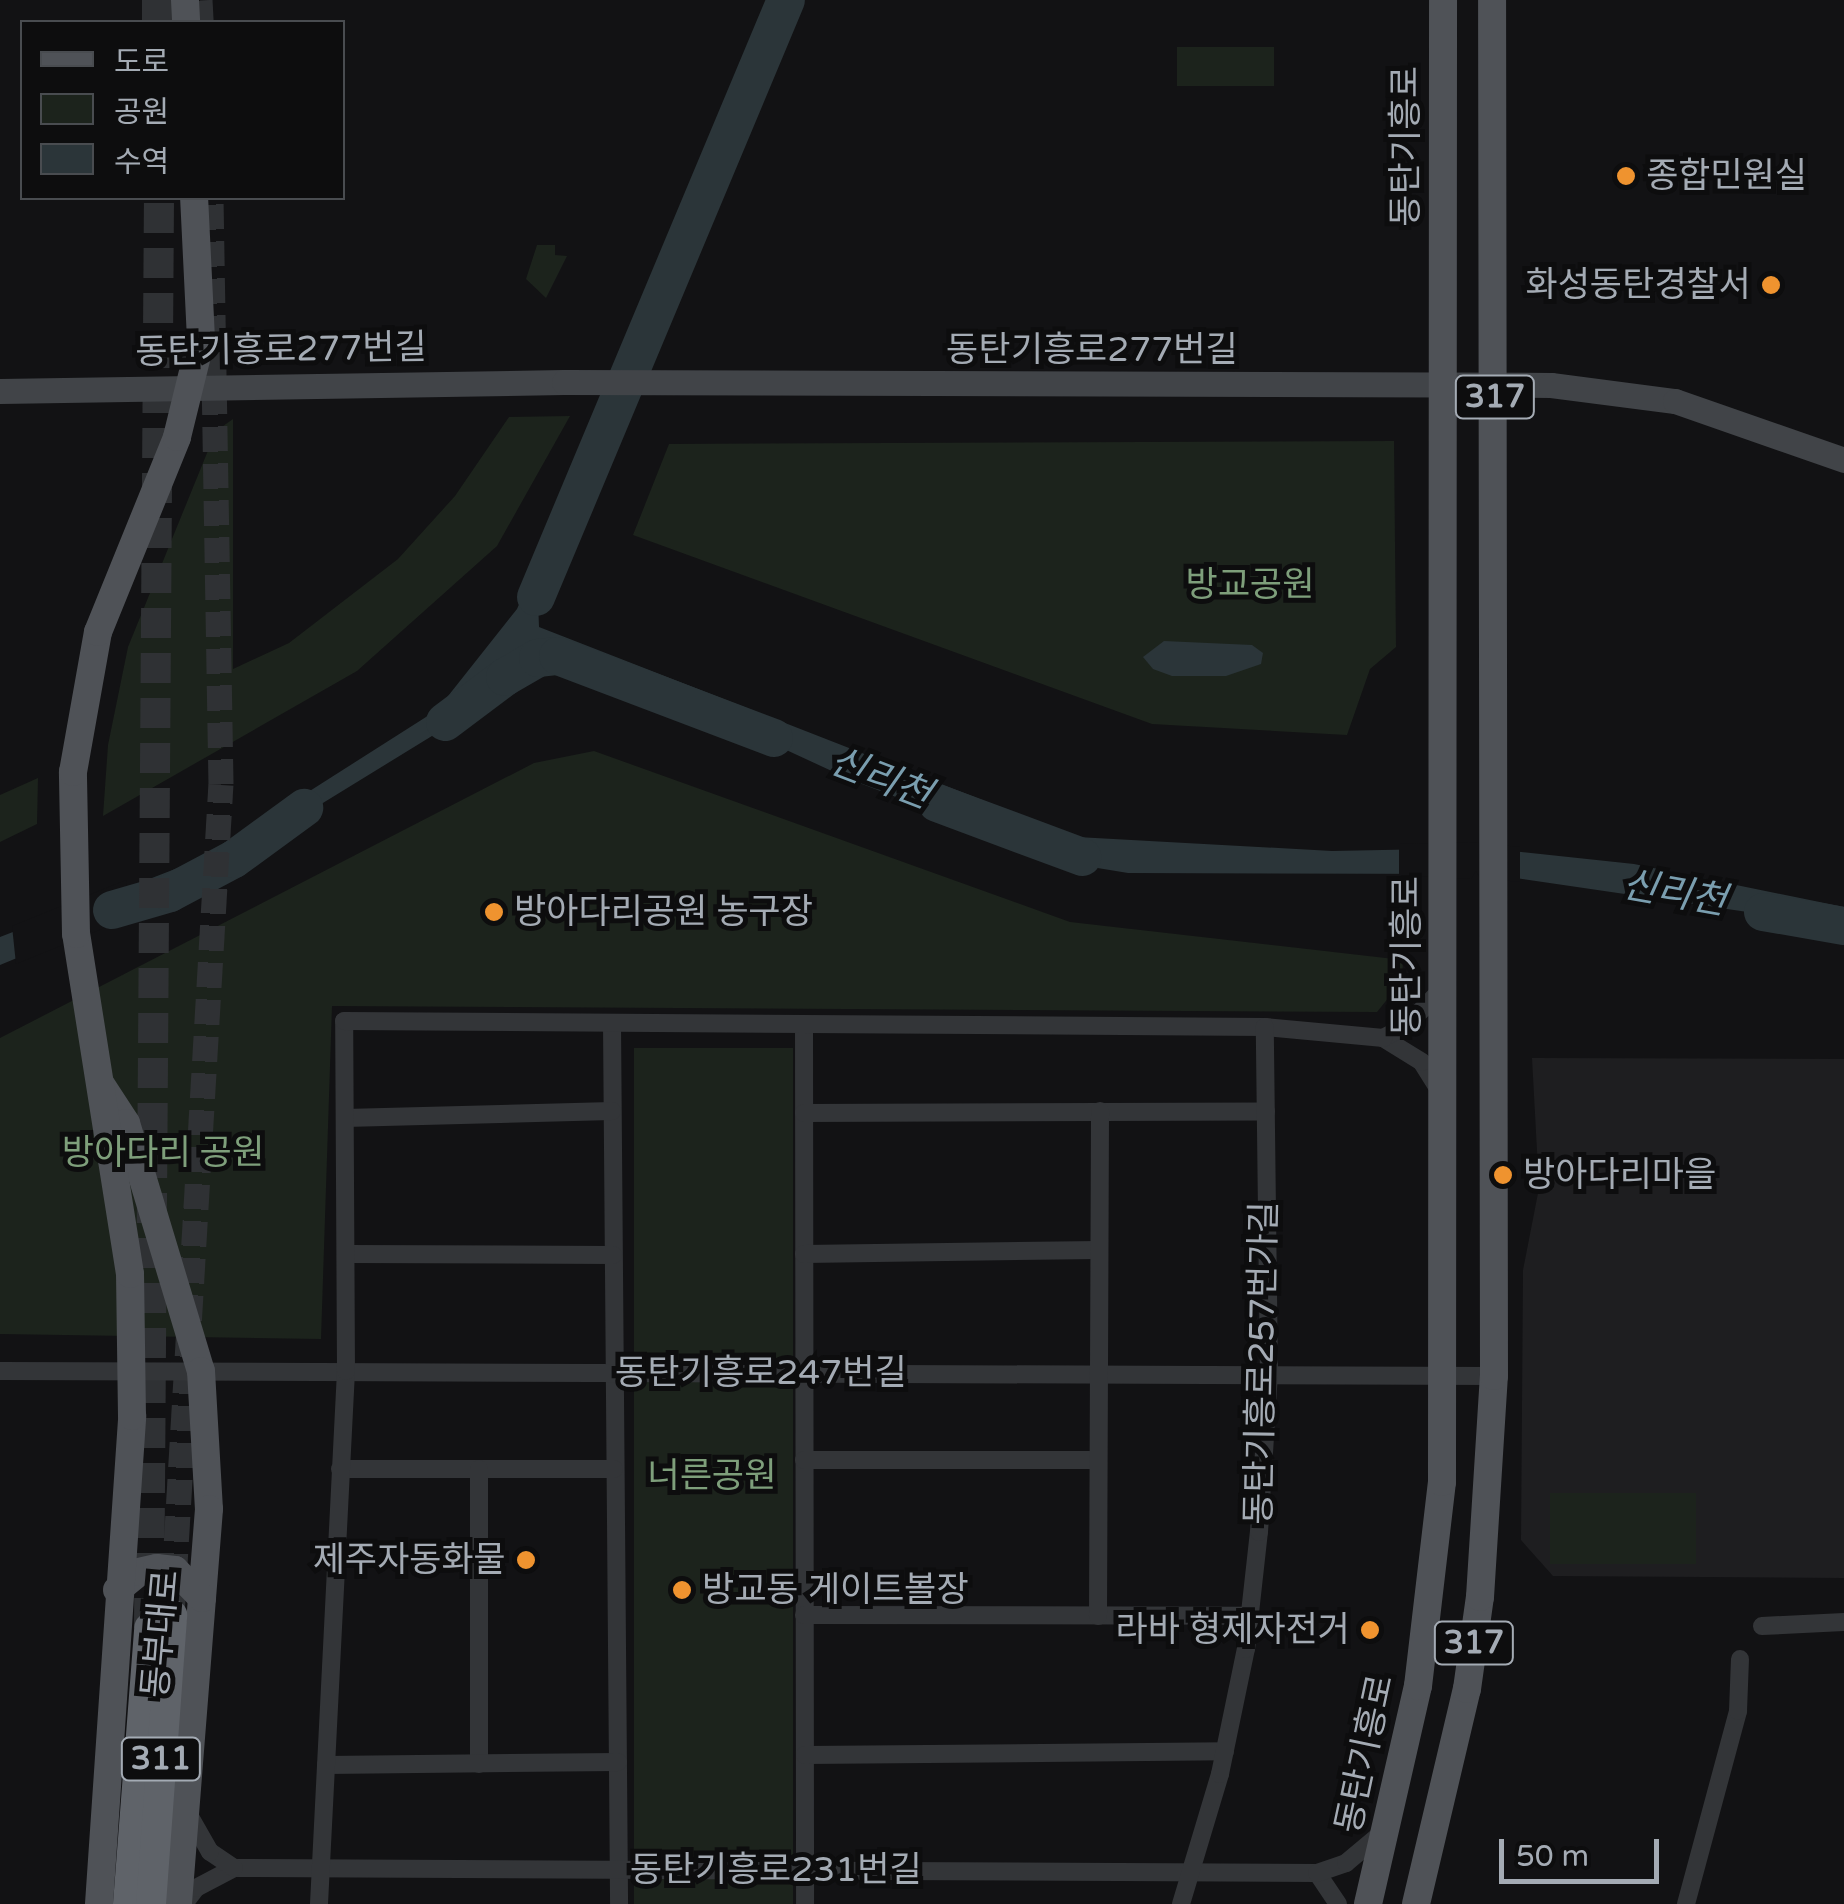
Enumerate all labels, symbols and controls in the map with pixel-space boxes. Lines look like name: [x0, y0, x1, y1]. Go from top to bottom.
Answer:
legend: [20, 20, 345, 200]
text: 도로: [114, 44, 169, 81]
street label: 동탄기흥로: [1385, 66, 1427, 226]
text: 공원: [114, 94, 169, 131]
text: 수역: [114, 144, 169, 181]
place label: 종합민원실: [1646, 155, 1807, 197]
marker: 종합민원실: [1615, 165, 1637, 187]
place label: 화성동탄경찰서: [1526, 264, 1751, 306]
marker: 화성동탄경찰서: [1760, 274, 1782, 296]
street label: 동탄기흥로277번길: [135, 326, 427, 374]
street label: 동탄기흥로277번길: [946, 329, 1238, 371]
road number: 317: [1452, 370, 1538, 424]
park label: 방교공원: [1186, 564, 1314, 606]
water label: 신리천: [823, 739, 937, 819]
water label: 신리천: [1618, 862, 1730, 926]
street label: 동탄기흥로: [1386, 876, 1428, 1036]
place label: 방아다리공원 농구장: [514, 891, 813, 933]
marker: 방아다리공원 농구장: [483, 901, 505, 923]
park label: 방아다리 공원: [62, 1132, 264, 1174]
place label: 방아다리마을: [1523, 1154, 1716, 1196]
marker: 방아다리마을: [1492, 1164, 1514, 1186]
street label: 동탄기흥로257번가길: [1238, 1201, 1286, 1525]
street label: 동탄기흥로247번길: [615, 1352, 907, 1394]
park label: 너른공원: [648, 1455, 776, 1497]
place label: 제주자동화물: [313, 1539, 506, 1581]
marker: 제주자동화물: [515, 1549, 537, 1571]
street label: 동부대로: [134, 1568, 188, 1700]
place label: 방교동 게이트볼장: [702, 1569, 969, 1611]
marker: 방교동 게이트볼장: [671, 1579, 693, 1601]
place label: 라바 형제자전거: [1116, 1609, 1350, 1651]
road number: 317: [1432, 1616, 1516, 1670]
marker: 라바 형제자전거: [1359, 1619, 1381, 1641]
street label: 동탄기흥로: [1328, 1671, 1402, 1837]
road number: 311: [119, 1732, 204, 1786]
scale bar: [1504, 1819, 1664, 1881]
text: 50 m: [1516, 1838, 1589, 1875]
street label: 동탄기흥로231번길: [630, 1849, 922, 1891]

